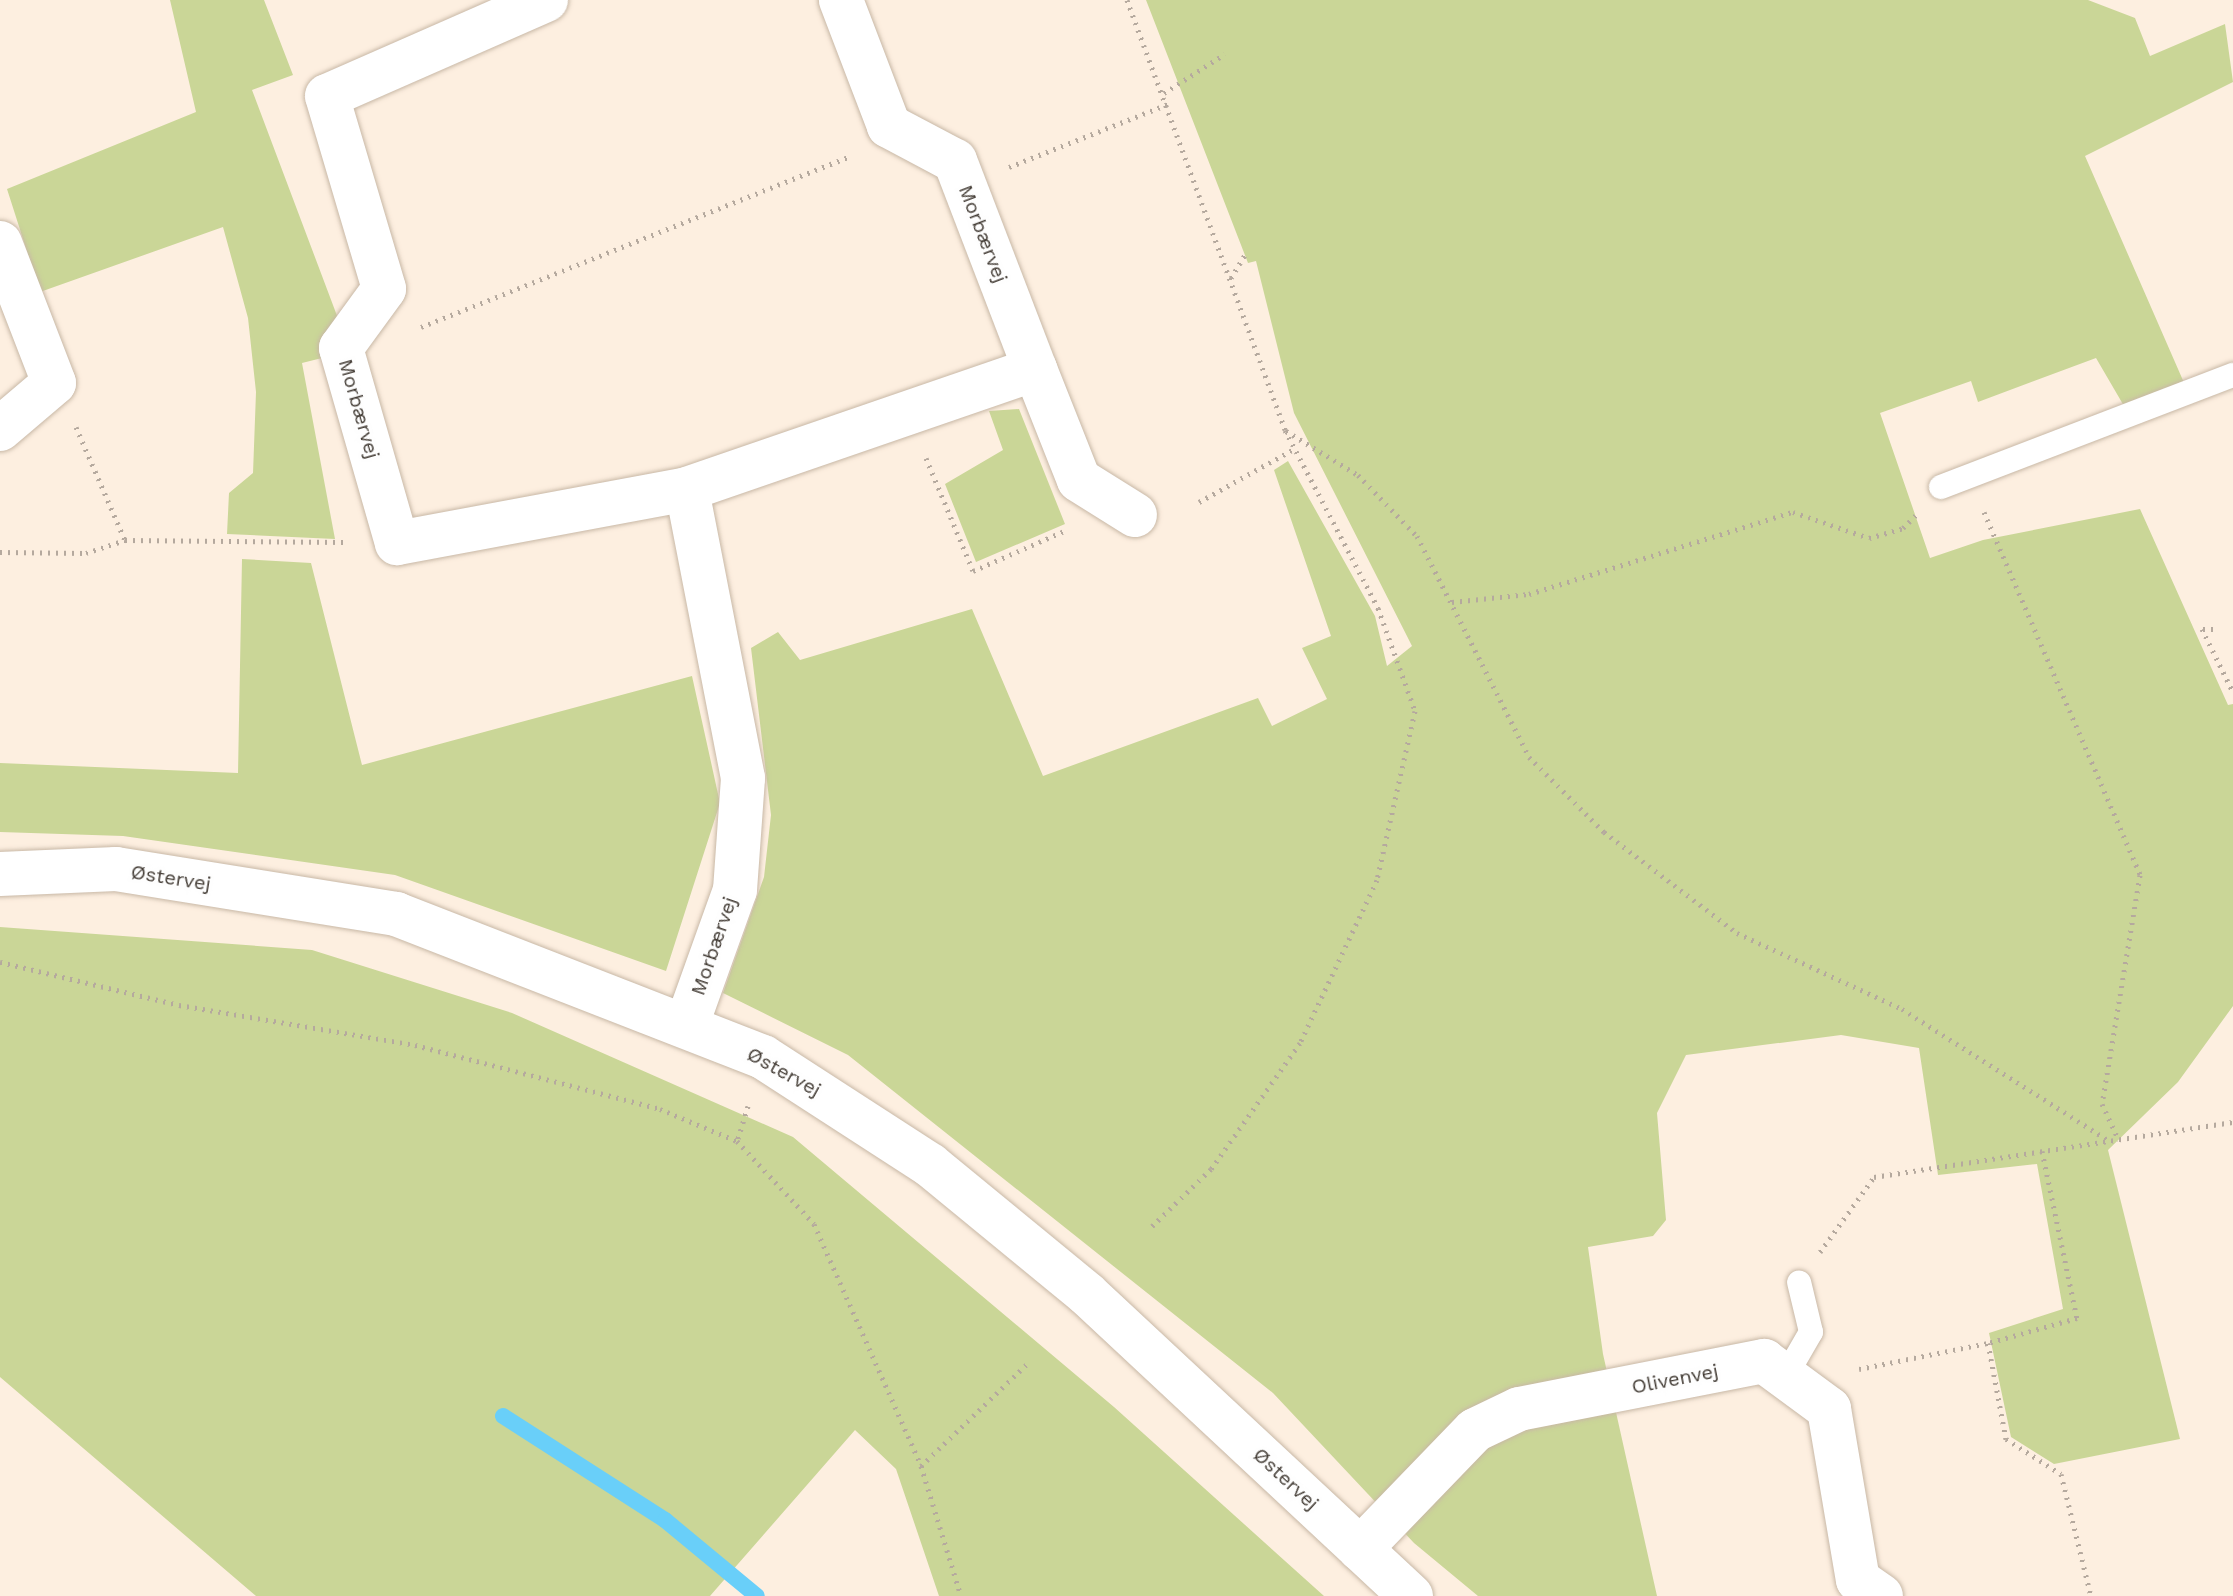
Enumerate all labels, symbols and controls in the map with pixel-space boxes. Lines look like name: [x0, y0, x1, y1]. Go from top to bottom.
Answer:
street label: Morbærvej: [953, 182, 1013, 286]
street label: Morbærvej: [333, 356, 385, 462]
street label: Østervej: [129, 860, 213, 896]
street label: Morbærvej: [686, 893, 742, 999]
street label: Østervej: [743, 1042, 825, 1102]
street label: Olivenvej: [1630, 1359, 1720, 1399]
street label: Østervej: [1248, 1443, 1324, 1515]

